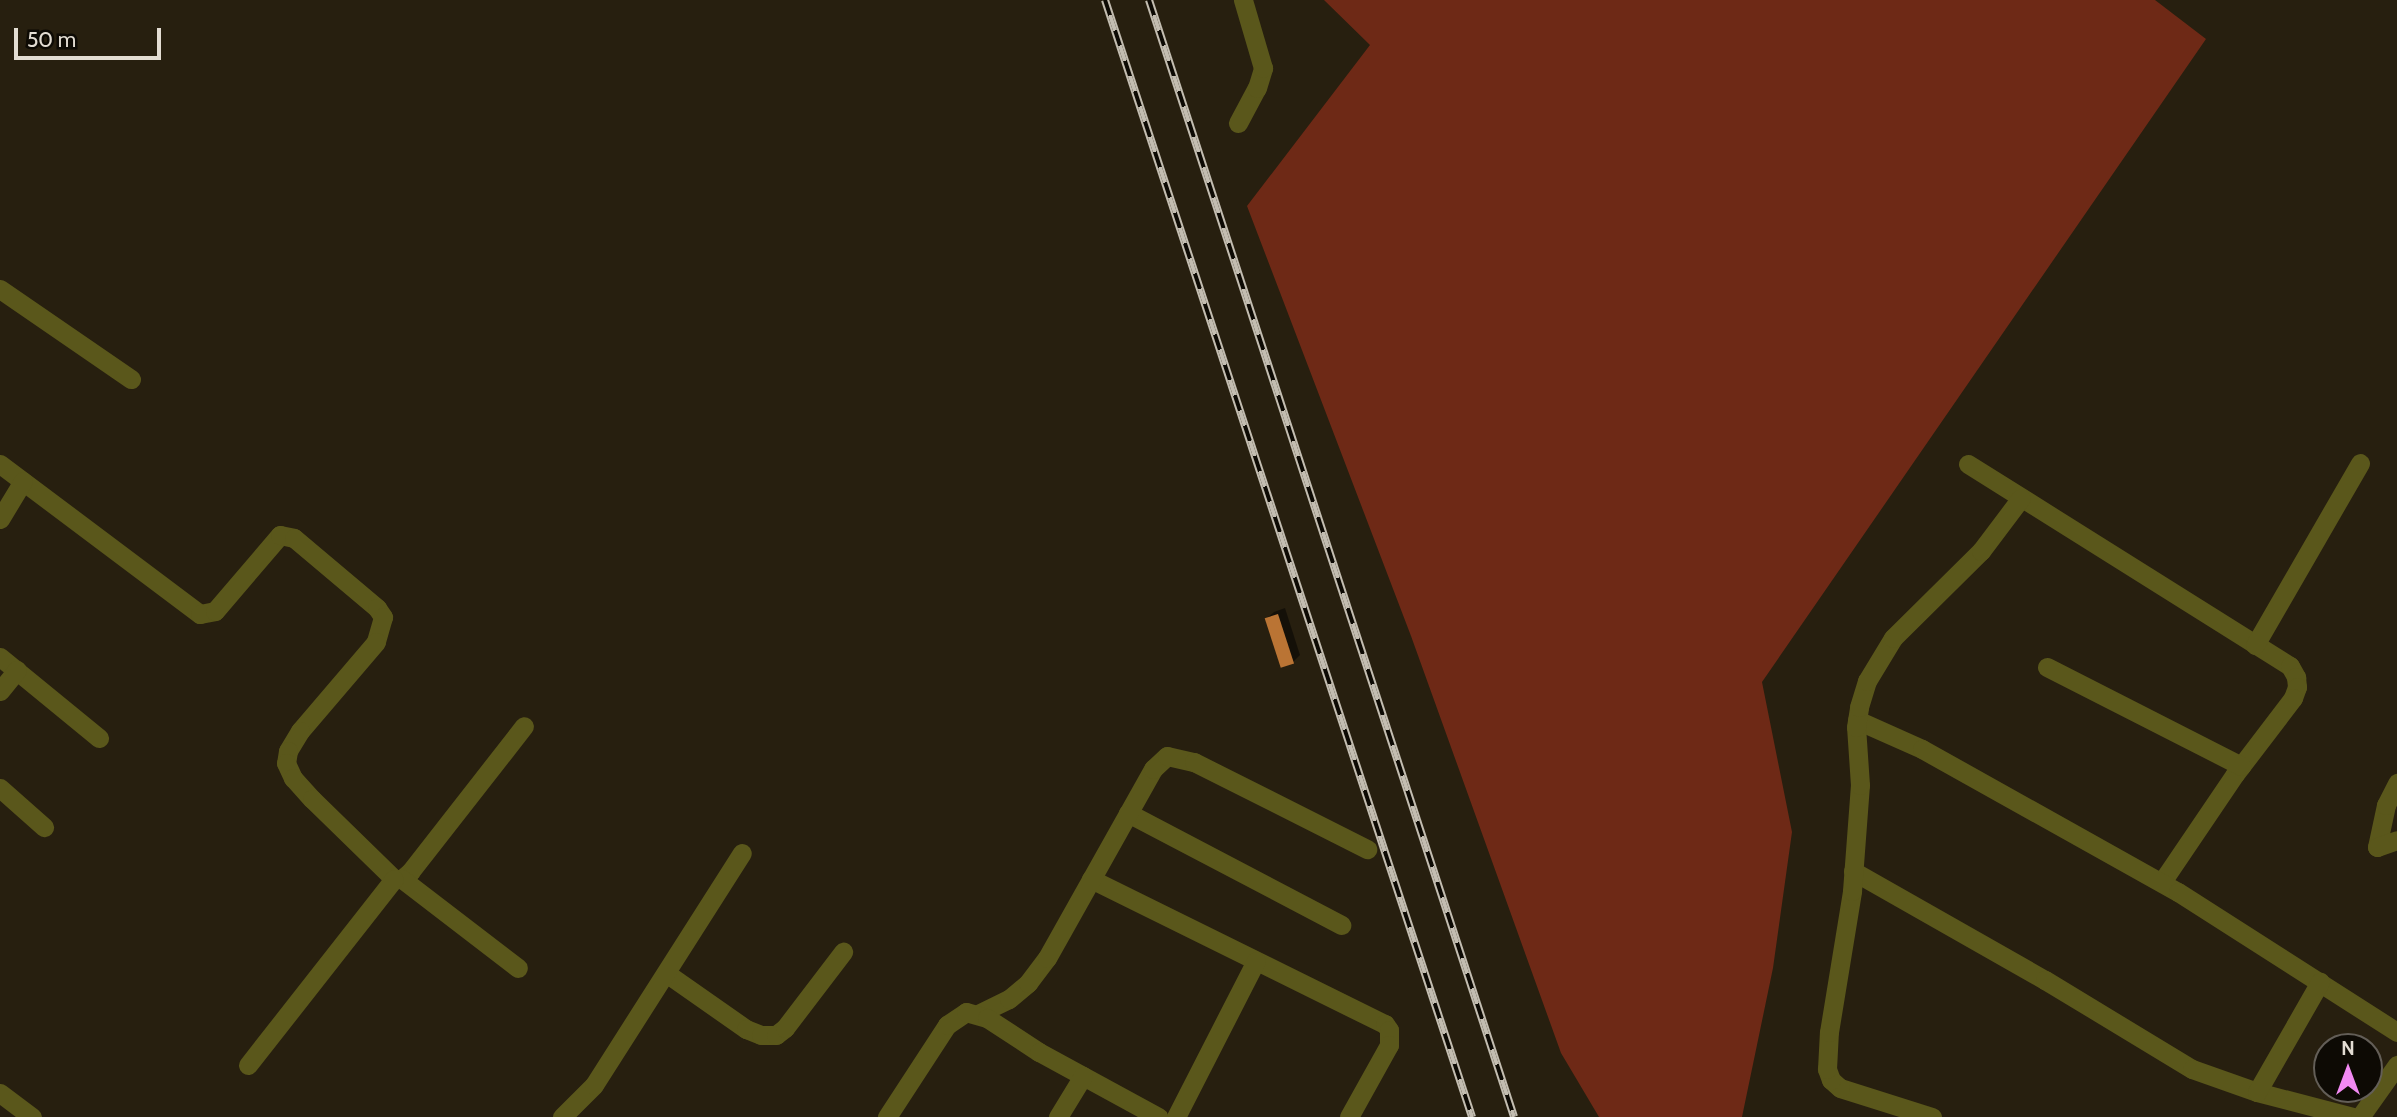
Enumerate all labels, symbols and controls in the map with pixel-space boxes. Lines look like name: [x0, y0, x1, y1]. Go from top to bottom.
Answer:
scale bar: [18, 14, 164, 58]
text: 50 m: [27, 27, 76, 52]
north arrow: [2313, 1033, 2383, 1103]
text: N: [2341, 1037, 2355, 1060]

